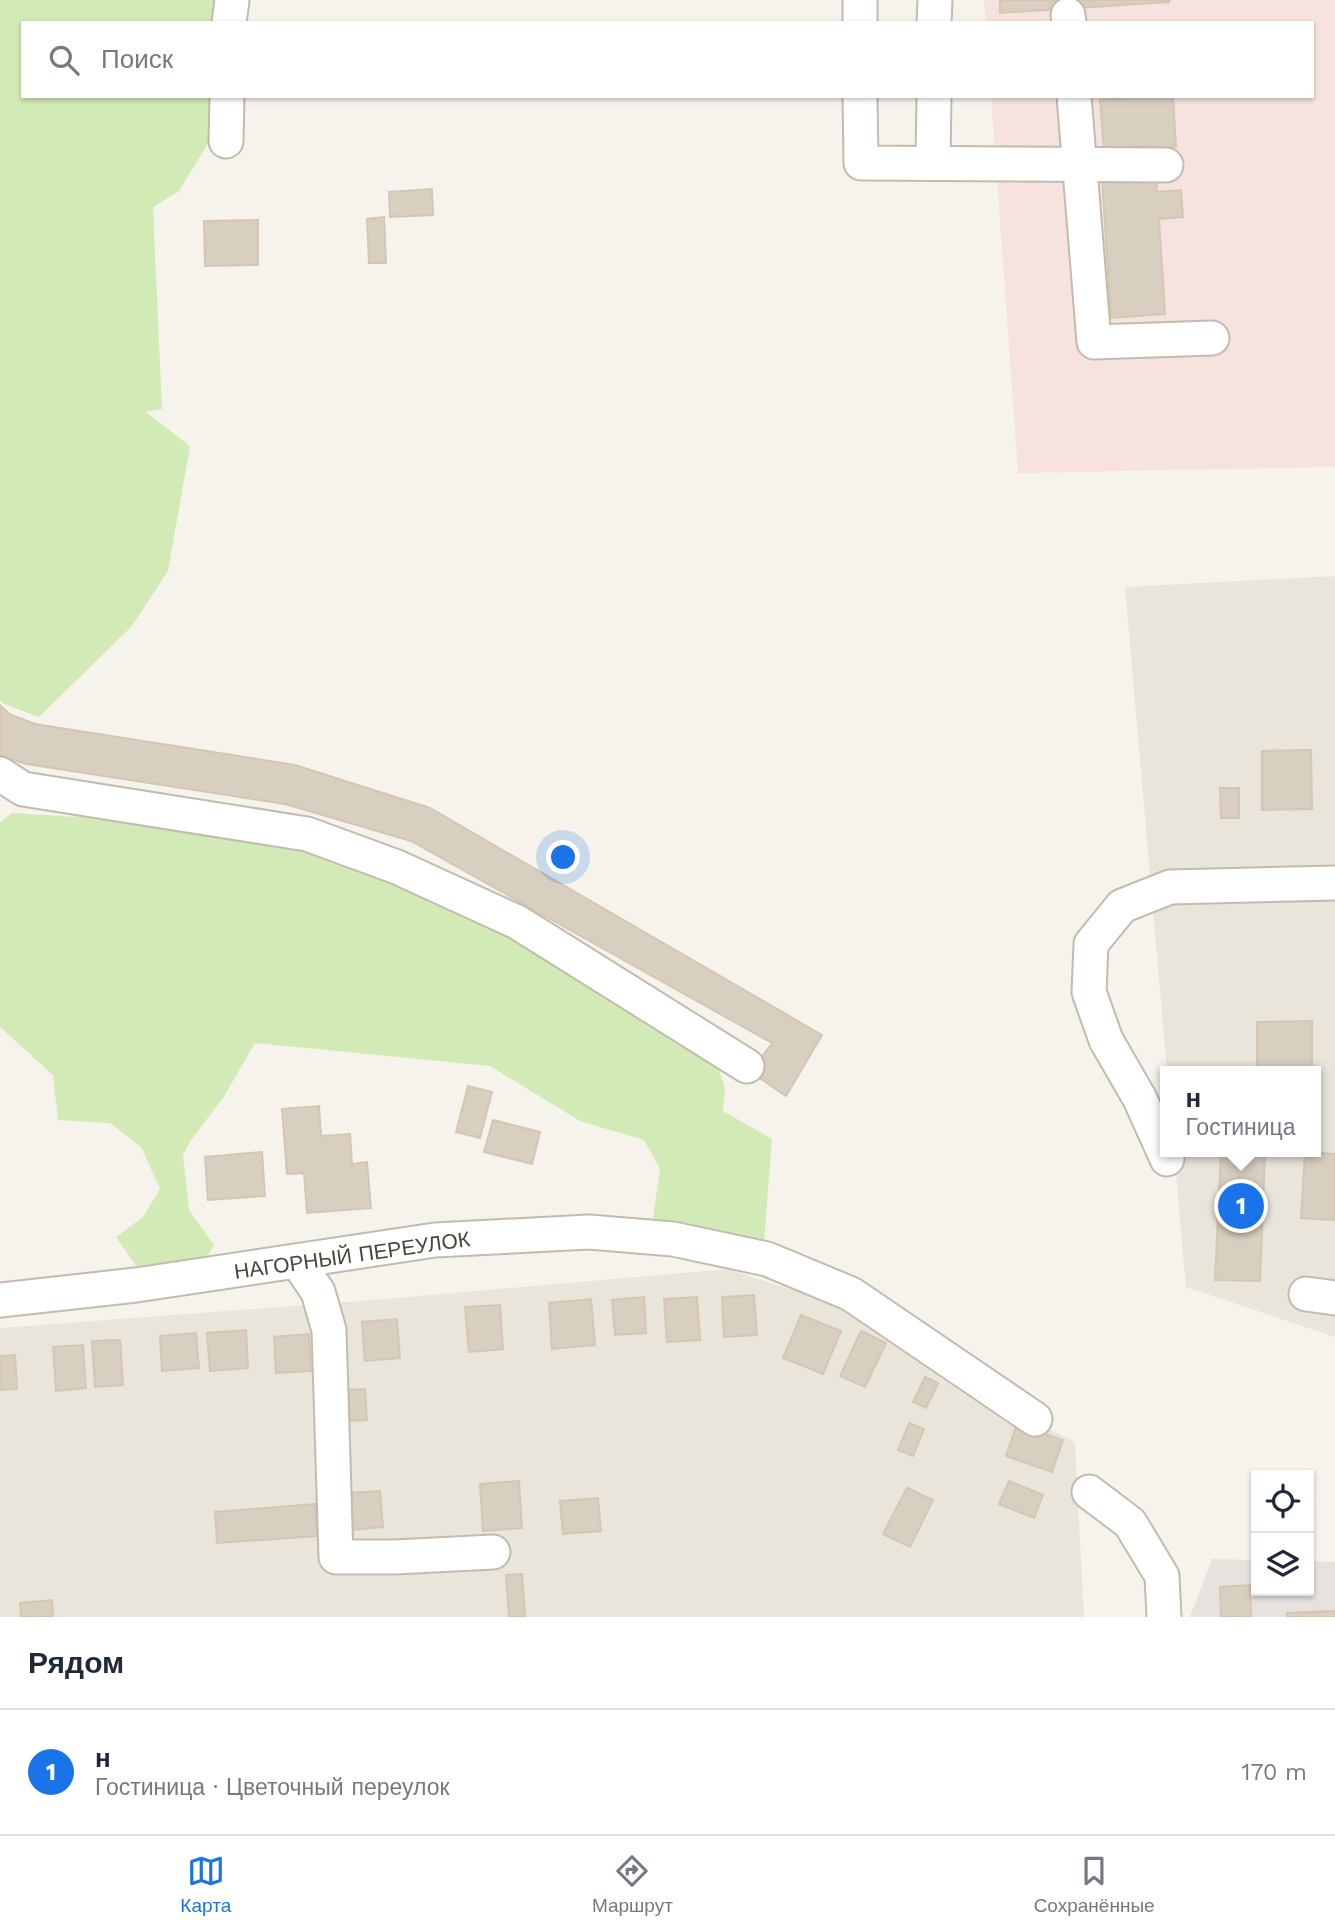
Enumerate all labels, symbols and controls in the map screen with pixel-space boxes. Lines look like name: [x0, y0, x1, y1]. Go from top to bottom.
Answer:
search box: [21, 21, 1314, 98]
icon: search: [45, 41, 83, 79]
text: Поиск: [101, 44, 173, 74]
your location: [546, 840, 580, 874]
popup: [1160, 1066, 1321, 1157]
text: н: [1185, 1083, 1201, 1113]
text: Гостиница: [1185, 1114, 1296, 1141]
pin: 1: [1218, 1180, 1264, 1232]
street label: НАГОРНЫЙ ПЕРЕУЛОК: [233, 1226, 472, 1284]
map controls: [1251, 1470, 1314, 1596]
button: locate: [1251, 1470, 1314, 1533]
button: layers: [1251, 1533, 1314, 1596]
text: Рядом: [28, 1645, 124, 1680]
text: н: [95, 1743, 111, 1773]
text: 1: [46, 1759, 56, 1786]
text: 170 m: [1242, 1759, 1307, 1786]
text: Гостиница · Цветочный переулок: [95, 1774, 450, 1801]
tab: Карта: [180, 1852, 231, 1917]
tab: Маршрут: [592, 1852, 673, 1917]
tab: Сохранённые: [1034, 1852, 1155, 1917]

